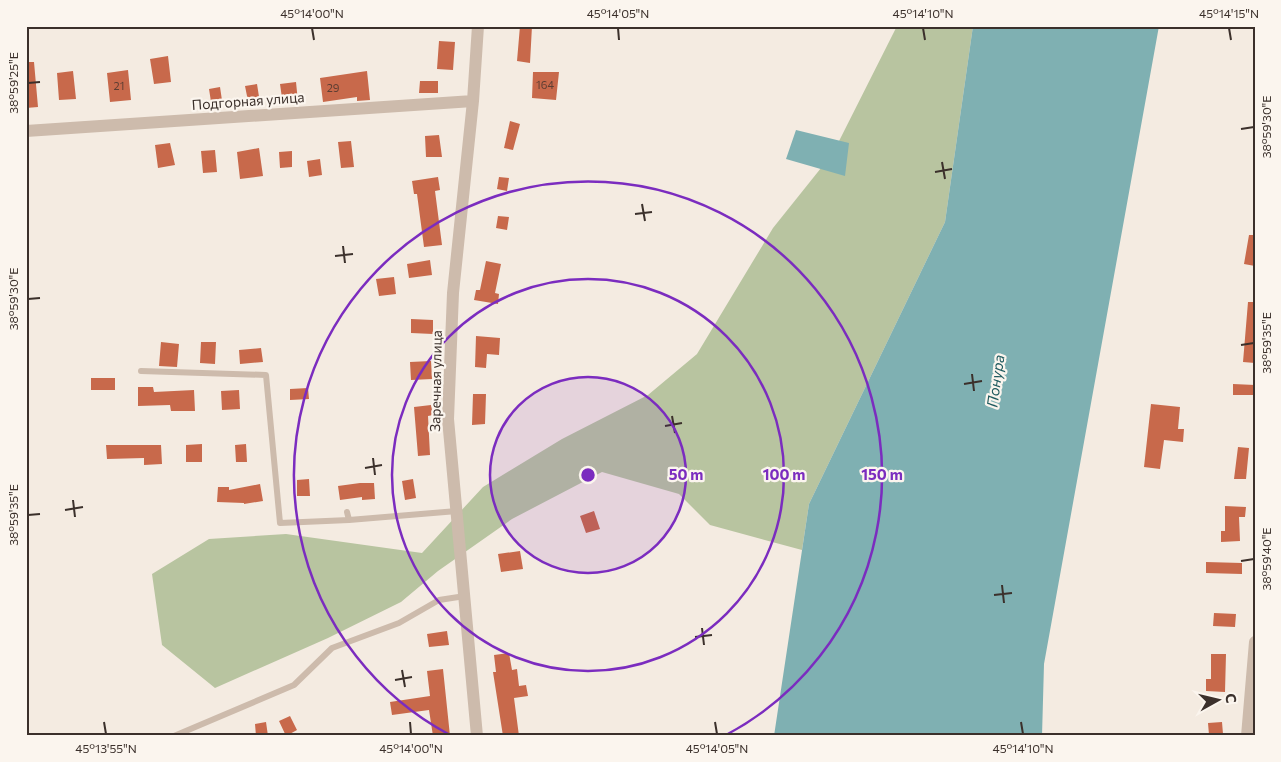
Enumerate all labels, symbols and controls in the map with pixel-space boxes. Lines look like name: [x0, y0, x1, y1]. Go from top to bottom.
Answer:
text: 45°14'00"N: [280, 6, 344, 20]
text: 45°14'05"N: [587, 6, 649, 20]
text: 45°14'10"N: [893, 6, 953, 20]
text: 45°14'15"N: [1199, 6, 1259, 20]
text: 38°59'25"E: [6, 52, 20, 114]
house number: 164: [536, 78, 554, 91]
house number: 21: [114, 79, 124, 92]
house number: 29: [327, 81, 340, 94]
street label: Подгорная улица: [191, 88, 305, 113]
text: 38°59'30"E: [1259, 96, 1273, 158]
text: 38°59'30"E: [6, 268, 20, 330]
text: 38°59'35"E: [1259, 312, 1273, 374]
street label: Заречная улица: [426, 330, 445, 432]
water label: Понура: [982, 353, 1008, 408]
text: 50 m: [669, 465, 703, 483]
text: 100 m: [763, 465, 805, 483]
text: 150 m: [861, 465, 903, 483]
centre of rings: [579, 466, 597, 484]
text: 38°59'35"E: [6, 484, 20, 546]
text: 38°59'40"E: [1259, 528, 1273, 590]
north arrow: [1194, 674, 1244, 724]
text: С: [1222, 692, 1240, 704]
text: 45°13'55"N: [75, 741, 137, 755]
text: 45°14'00"N: [379, 741, 443, 755]
text: 45°14'05"N: [686, 741, 748, 755]
text: 45°14'10"N: [993, 741, 1053, 755]

